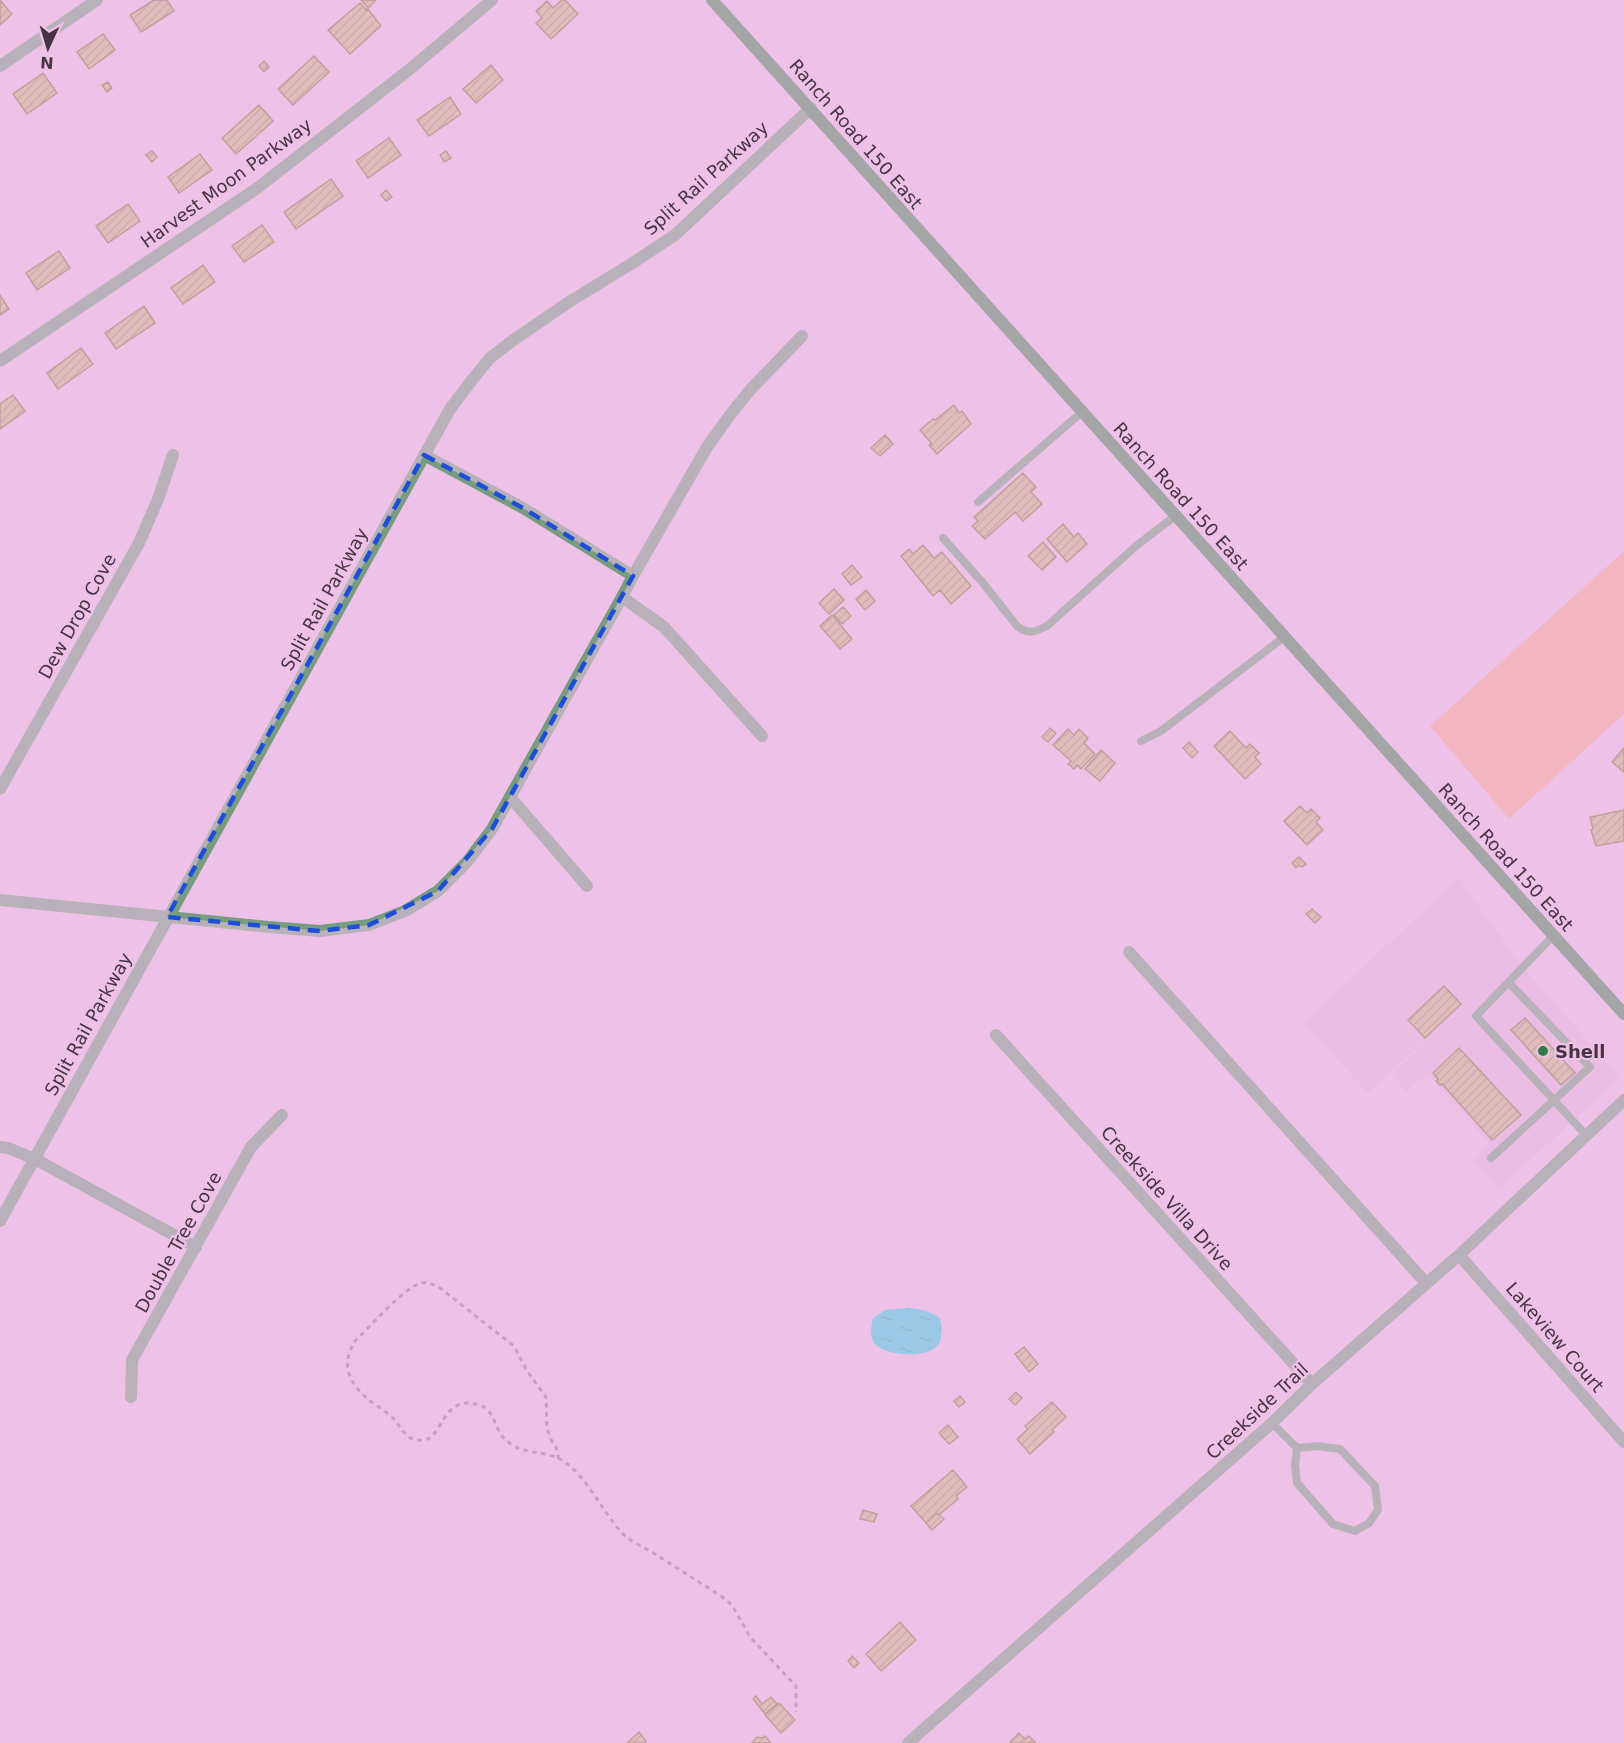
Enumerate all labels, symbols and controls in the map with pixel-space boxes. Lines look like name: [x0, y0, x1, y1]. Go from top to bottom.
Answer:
north arrow: [18, 18, 78, 78]
text: N: [40, 53, 54, 72]
street label: Ranch Road 150 East: [785, 55, 927, 213]
street label: Harvest Moon Parkway: [137, 114, 316, 252]
street label: Split Rail Parkway: [640, 117, 773, 239]
street label: Ranch Road 150 East: [1109, 418, 1253, 574]
street label: Split Rail Parkway: [276, 524, 372, 674]
street label: Dew Drop Cove: [34, 550, 120, 682]
street label: Ranch Road 150 East: [1434, 779, 1578, 935]
street label: Split Rail Parkway: [40, 949, 136, 1099]
place label: Shell: [1555, 1041, 1605, 1062]
marker: Shell: [1536, 1044, 1550, 1058]
street label: Creekside Villa Drive: [1097, 1122, 1237, 1274]
street label: Double Tree Cove: [131, 1168, 225, 1316]
street label: Lakeview Court: [1502, 1278, 1608, 1396]
street label: Creekside Trail: [1202, 1358, 1312, 1464]

